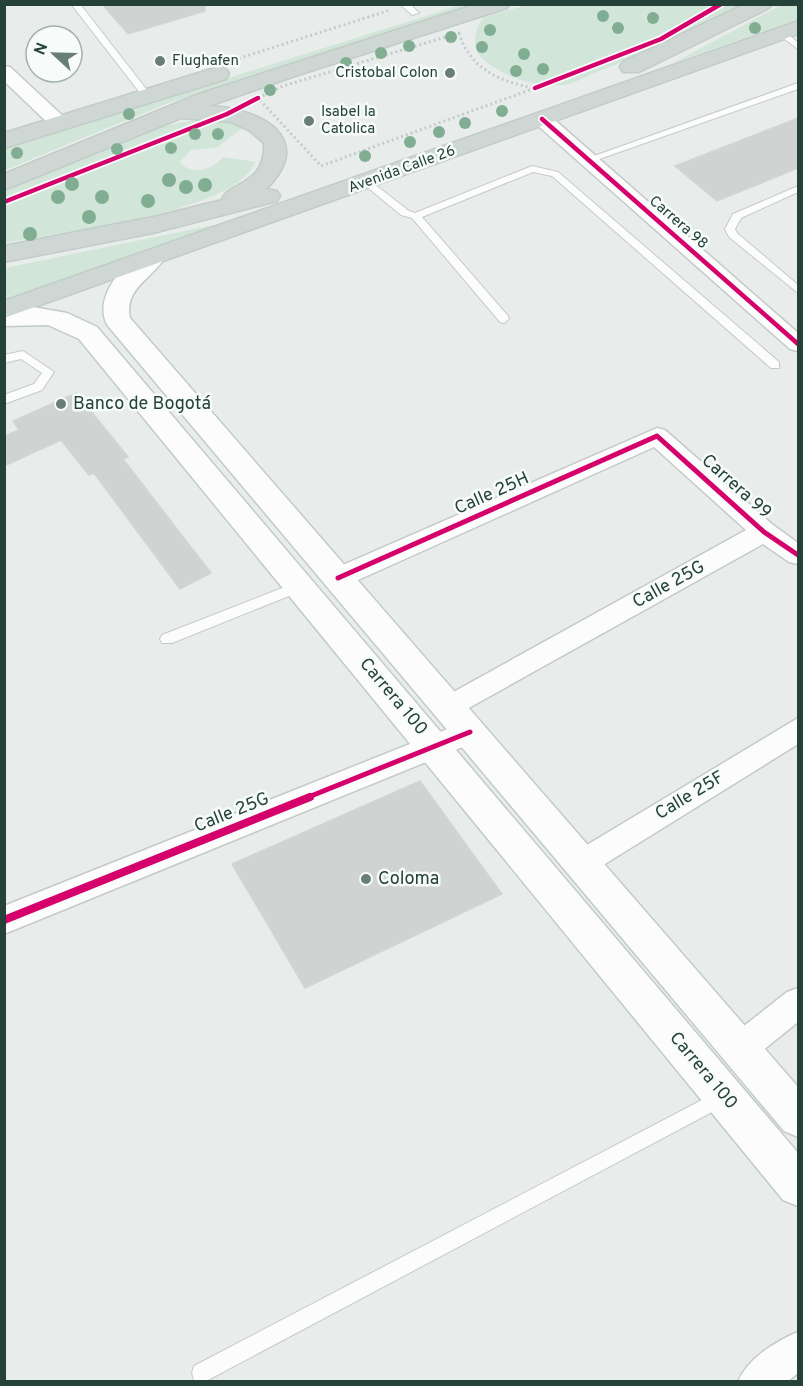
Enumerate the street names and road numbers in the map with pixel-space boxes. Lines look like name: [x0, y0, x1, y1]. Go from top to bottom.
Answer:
street label: Avenida Calle 26: [346, 142, 458, 198]
street label: Carrera 98: [644, 192, 712, 254]
street label: Carrera 99: [696, 450, 776, 524]
street label: Calle 25H: [451, 467, 533, 521]
street label: Calle 25G: [629, 556, 709, 614]
street label: Carrera 100: [354, 653, 432, 741]
street label: Calle 25F: [651, 766, 729, 826]
street label: Calle 25G: [191, 788, 273, 838]
street label: Carrera 100: [664, 1027, 742, 1115]

